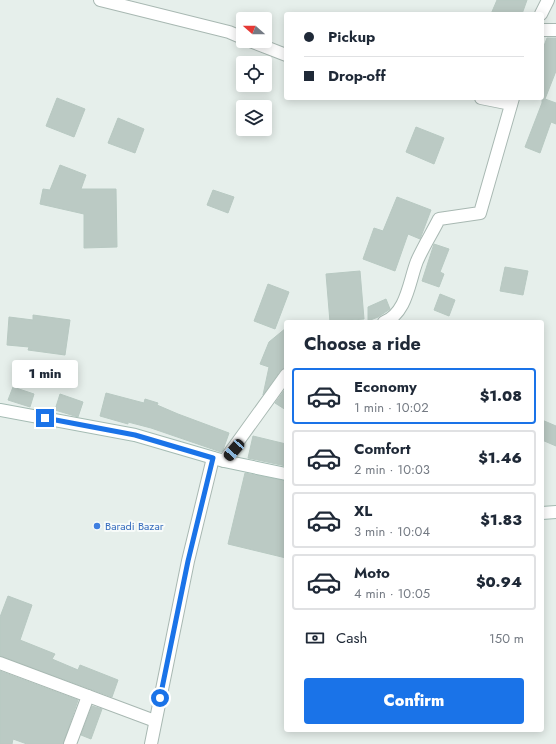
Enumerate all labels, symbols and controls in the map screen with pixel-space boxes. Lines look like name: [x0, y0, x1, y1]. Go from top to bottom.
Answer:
north arrow: [236, 12, 272, 48]
map controls: [236, 12, 272, 136]
text: Pickup: [328, 26, 375, 48]
button: locate: [236, 56, 272, 92]
text: Drop-off: [328, 65, 386, 87]
button: layers: [236, 100, 272, 136]
text: Choose a ride: [304, 331, 421, 357]
callout: 1 min: [12, 360, 78, 388]
text: 1 min: [29, 364, 61, 383]
text: Economy: [354, 376, 417, 398]
icon: car: [306, 378, 342, 414]
text: $1.08: [480, 385, 522, 407]
text: 1 min · 10:02: [354, 398, 429, 417]
route end: [36, 409, 54, 427]
car: [222, 437, 246, 463]
text: Comfort: [354, 438, 411, 460]
icon: car: [306, 440, 342, 476]
text: $1.46: [478, 447, 522, 469]
text: 2 min · 10:03: [354, 460, 430, 479]
text: XL: [354, 500, 372, 522]
icon: car: [306, 502, 342, 538]
text: $1.83: [480, 509, 522, 531]
place label: Baradi Bazar: [105, 518, 164, 534]
marker: Baradi Bazar: [92, 521, 102, 531]
text: 3 min · 10:04: [354, 522, 430, 541]
text: Moto: [354, 562, 390, 584]
icon: car: [306, 564, 342, 600]
text: $0.94: [476, 571, 522, 593]
text: 4 min · 10:05: [354, 584, 430, 603]
icon: cash: [304, 627, 326, 649]
text: Cash: [336, 627, 367, 649]
text: 150 m: [489, 629, 524, 648]
button: Confirm: [304, 678, 524, 724]
route start: [151, 689, 169, 707]

